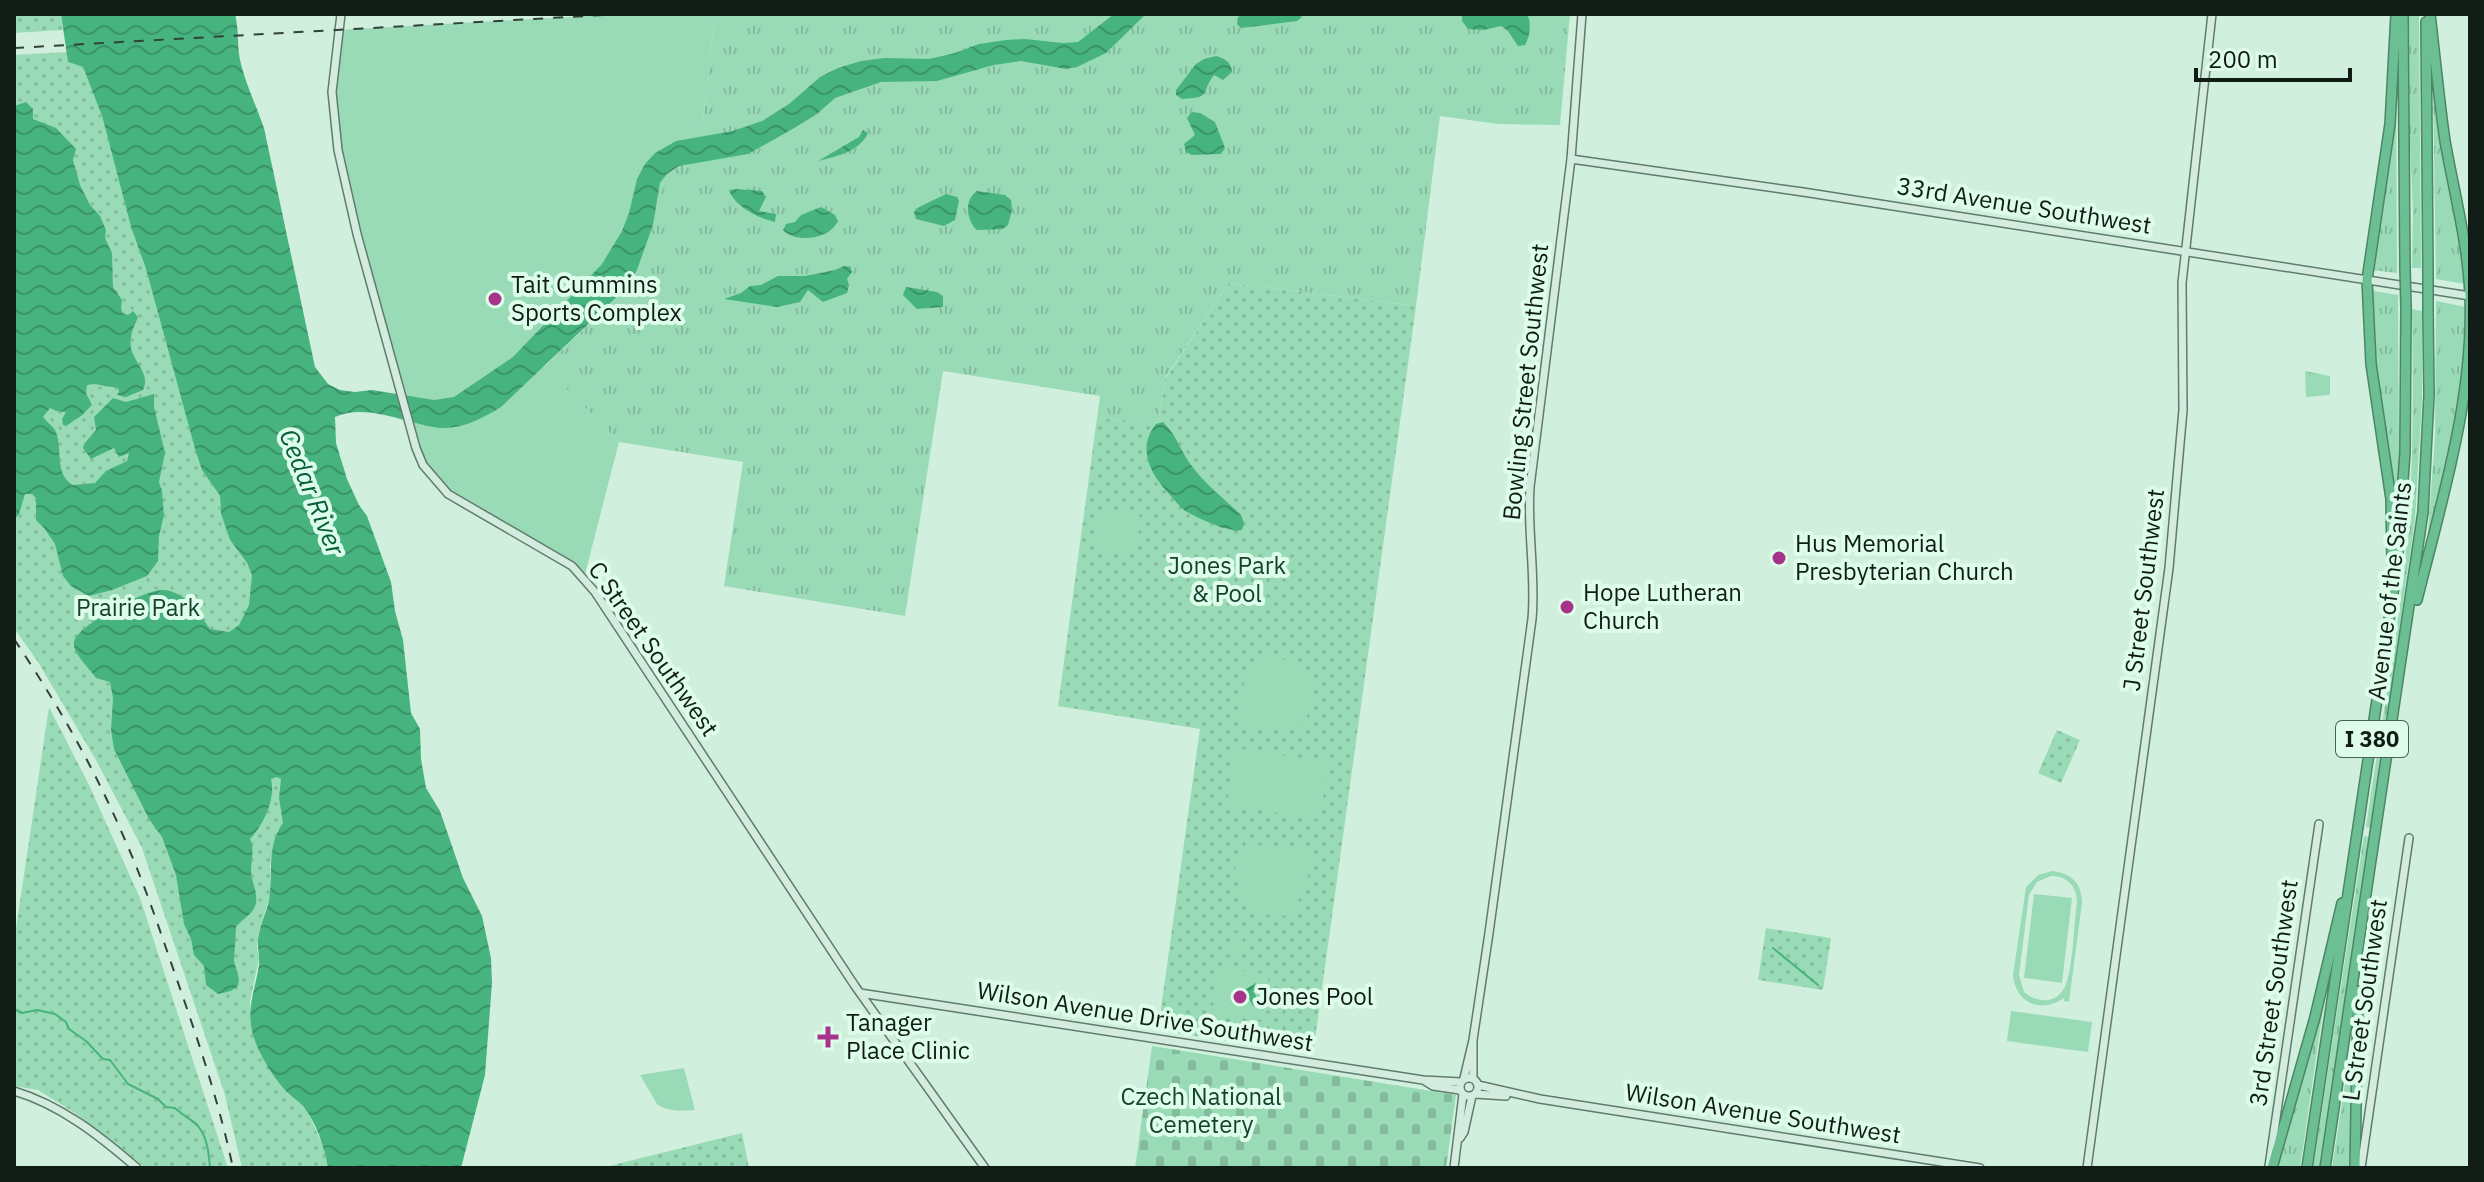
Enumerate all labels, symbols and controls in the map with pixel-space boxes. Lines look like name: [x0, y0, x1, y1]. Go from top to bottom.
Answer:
scale bar: [2196, 32, 2350, 82]
text: 200 m: [2208, 43, 2278, 75]
street label: 33rd Avenue Southwest: [1895, 169, 2154, 241]
street label: Bowling Street Southwest: [1495, 242, 1555, 522]
place label: Tait Cummins Sports Complex: [511, 268, 682, 328]
marker: Tait Cummins Sports Complex: [486, 290, 504, 308]
water label: Cedar River: [272, 424, 354, 561]
street label: Avenue of the Saints: [2360, 480, 2418, 702]
street label: J Street Southwest: [2115, 487, 2171, 693]
place label: Hus Memorial Presbyterian Church: [1795, 527, 2014, 587]
park label: Jones Park & Pool: [1168, 549, 1287, 609]
marker: Hus Memorial Presbyterian Church: [1770, 549, 1788, 567]
street label: C Street Southwest: [582, 555, 726, 742]
place label: Hope Lutheran Church: [1583, 576, 1742, 636]
park label: Prairie Park: [76, 591, 200, 623]
marker: Hope Lutheran Church: [1558, 598, 1576, 616]
road number: I 380: [2336, 721, 2408, 757]
street label: 3rd Street Southwest: [2241, 877, 2305, 1108]
street label: L Street Southwest: [2334, 897, 2394, 1103]
street label: Wilson Avenue Drive Southwest: [975, 974, 1316, 1058]
place label: Jones Pool: [1256, 980, 1373, 1012]
marker: Jones Pool: [1231, 988, 1249, 1006]
place label: Tanager Place Clinic: [846, 1006, 970, 1066]
marker: Tanager Place Clinic: [817, 1026, 839, 1048]
street label: Wilson Avenue Southwest: [1623, 1075, 1903, 1151]
park label: Czech National Cemetery: [1121, 1080, 1281, 1140]

